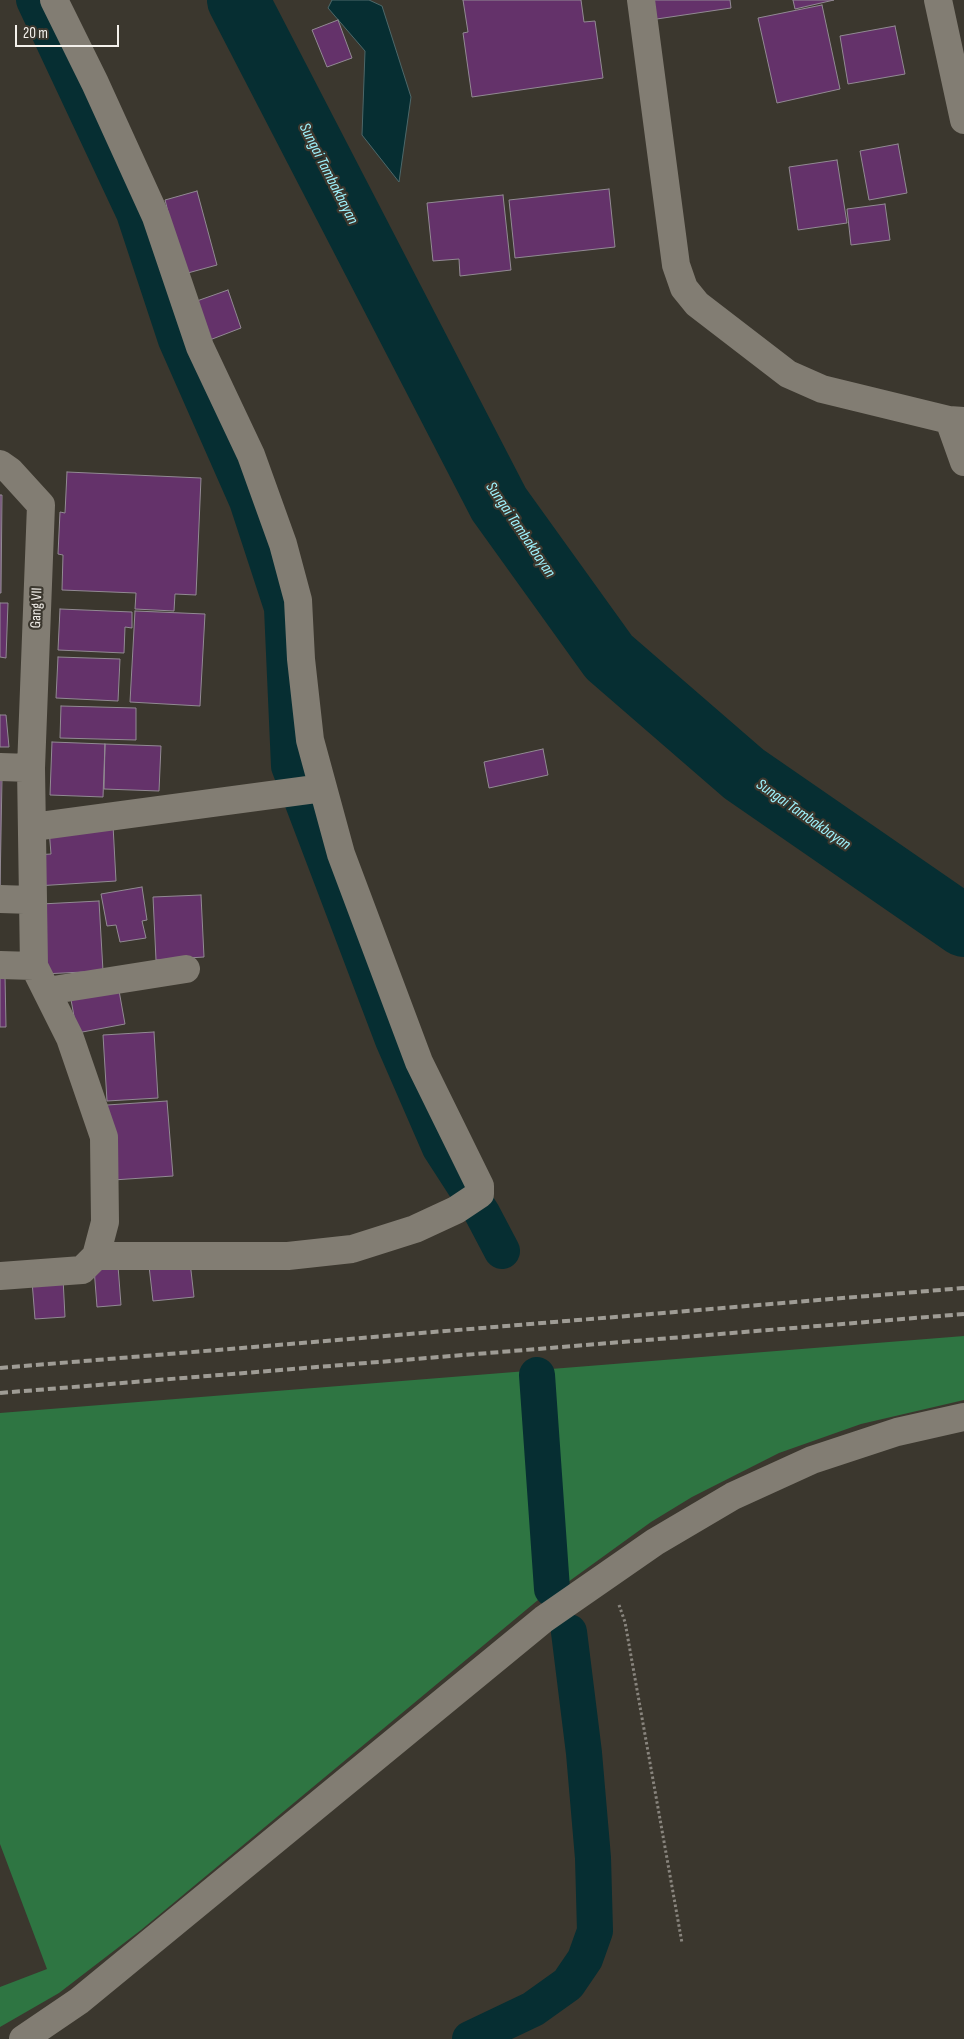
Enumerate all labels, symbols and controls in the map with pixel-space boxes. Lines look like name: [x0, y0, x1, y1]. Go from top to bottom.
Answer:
scale bar: [18, 15, 121, 47]
text: 20 m: [23, 24, 48, 43]
water label: Sungai Tambakbayan: [294, 120, 362, 228]
water label: Sungai Tambakbayan: [481, 479, 559, 581]
street label: Gang VII: [27, 587, 47, 629]
water label: Sungai Tambakbayan: [752, 775, 854, 855]

